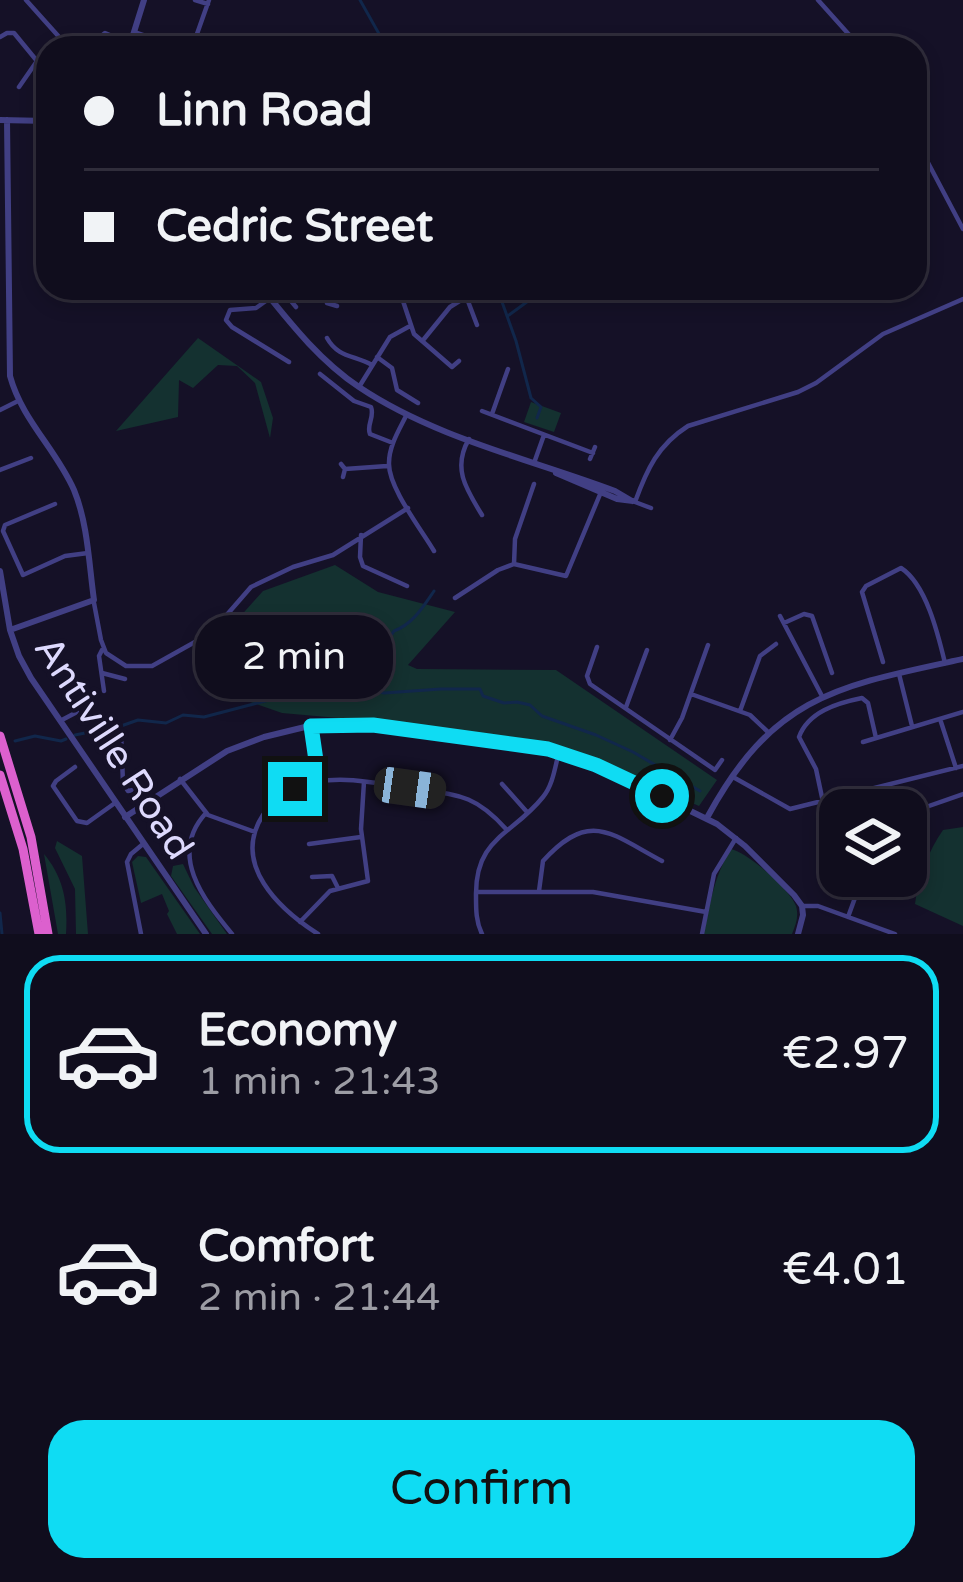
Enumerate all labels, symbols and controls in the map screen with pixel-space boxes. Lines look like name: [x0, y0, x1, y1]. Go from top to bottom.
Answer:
text: Linn Road: [156, 84, 373, 138]
text: Cedric Street: [156, 200, 433, 254]
callout: 2 min: [196, 615, 394, 699]
street label: Antiville Road: [24, 627, 203, 868]
text: 2 min: [242, 633, 346, 680]
route end: [268, 762, 322, 816]
car: [372, 765, 448, 811]
route start: [635, 769, 689, 823]
map controls: [819, 789, 927, 897]
button: layers: [819, 789, 927, 897]
icon: car: [54, 1000, 162, 1108]
text: Economy: [198, 1004, 397, 1058]
text: €2.97: [782, 1027, 909, 1081]
text: 1 min · 21:43: [198, 1058, 440, 1105]
icon: car: [54, 1216, 162, 1324]
text: Comfort: [198, 1220, 374, 1274]
text: €4.01: [782, 1243, 909, 1297]
text: 2 min · 21:44: [198, 1274, 440, 1321]
button: Confirm: [48, 1420, 915, 1558]

